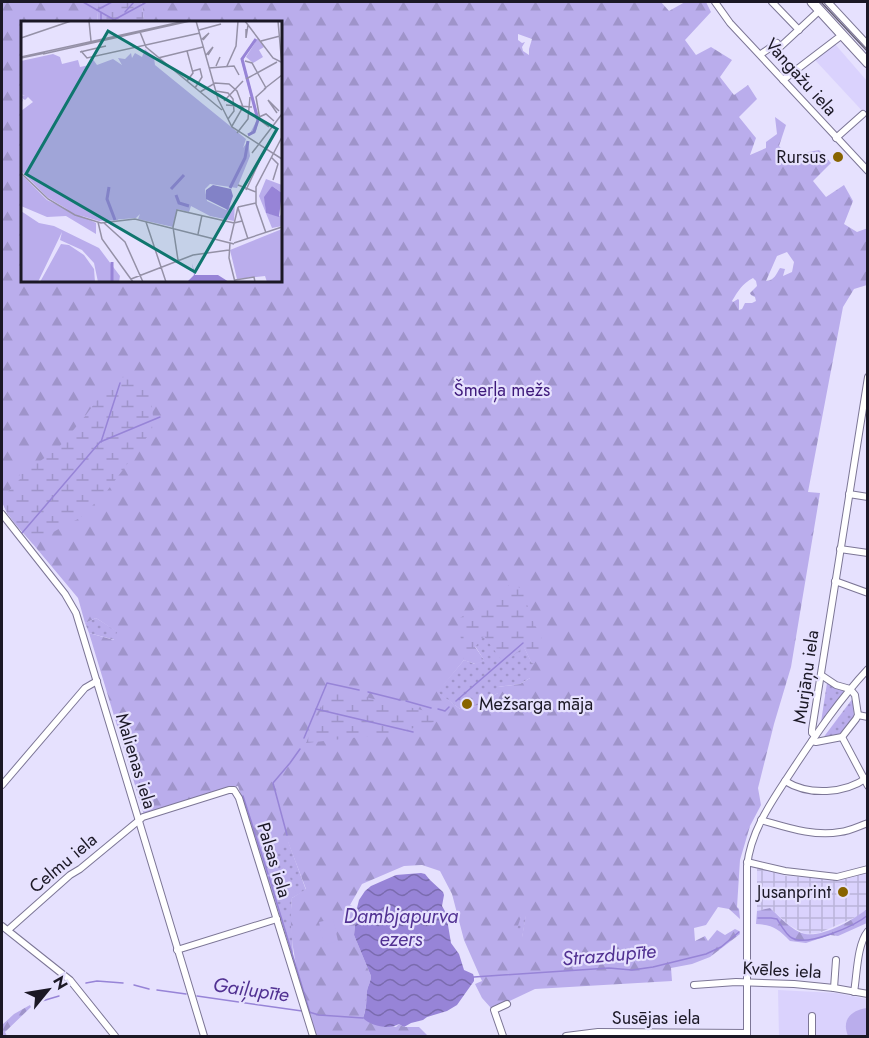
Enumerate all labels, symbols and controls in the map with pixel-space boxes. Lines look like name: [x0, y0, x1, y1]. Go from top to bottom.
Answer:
inset map: [21, 21, 282, 282]
street label: Vangažu iela: [759, 32, 843, 122]
place label: Rursus: [776, 144, 826, 170]
marker: Rursus: [831, 150, 845, 164]
park label: Šmerļa mežs: [454, 377, 550, 403]
street label: Murjāņu iela: [787, 628, 825, 726]
place label: Mežsarga māja: [479, 691, 593, 717]
marker: Mežsarga māja: [460, 697, 474, 711]
street label: Malienas iela: [109, 710, 163, 812]
street label: Palsas iela: [250, 819, 298, 901]
street label: Celmu iela: [23, 827, 103, 899]
place label: Jusanprint: [755, 879, 832, 905]
marker: Jusanprint: [836, 885, 850, 899]
water label: Dambjapurva ezers: [344, 902, 458, 954]
water label: Strazdupīte: [561, 936, 657, 974]
street label: Kvēles iela: [742, 955, 822, 985]
north arrow: [18, 960, 78, 1020]
water label: Gaiļupīte: [211, 970, 291, 1010]
text: N: [47, 971, 74, 994]
street label: Susējas iela: [612, 1005, 700, 1031]

